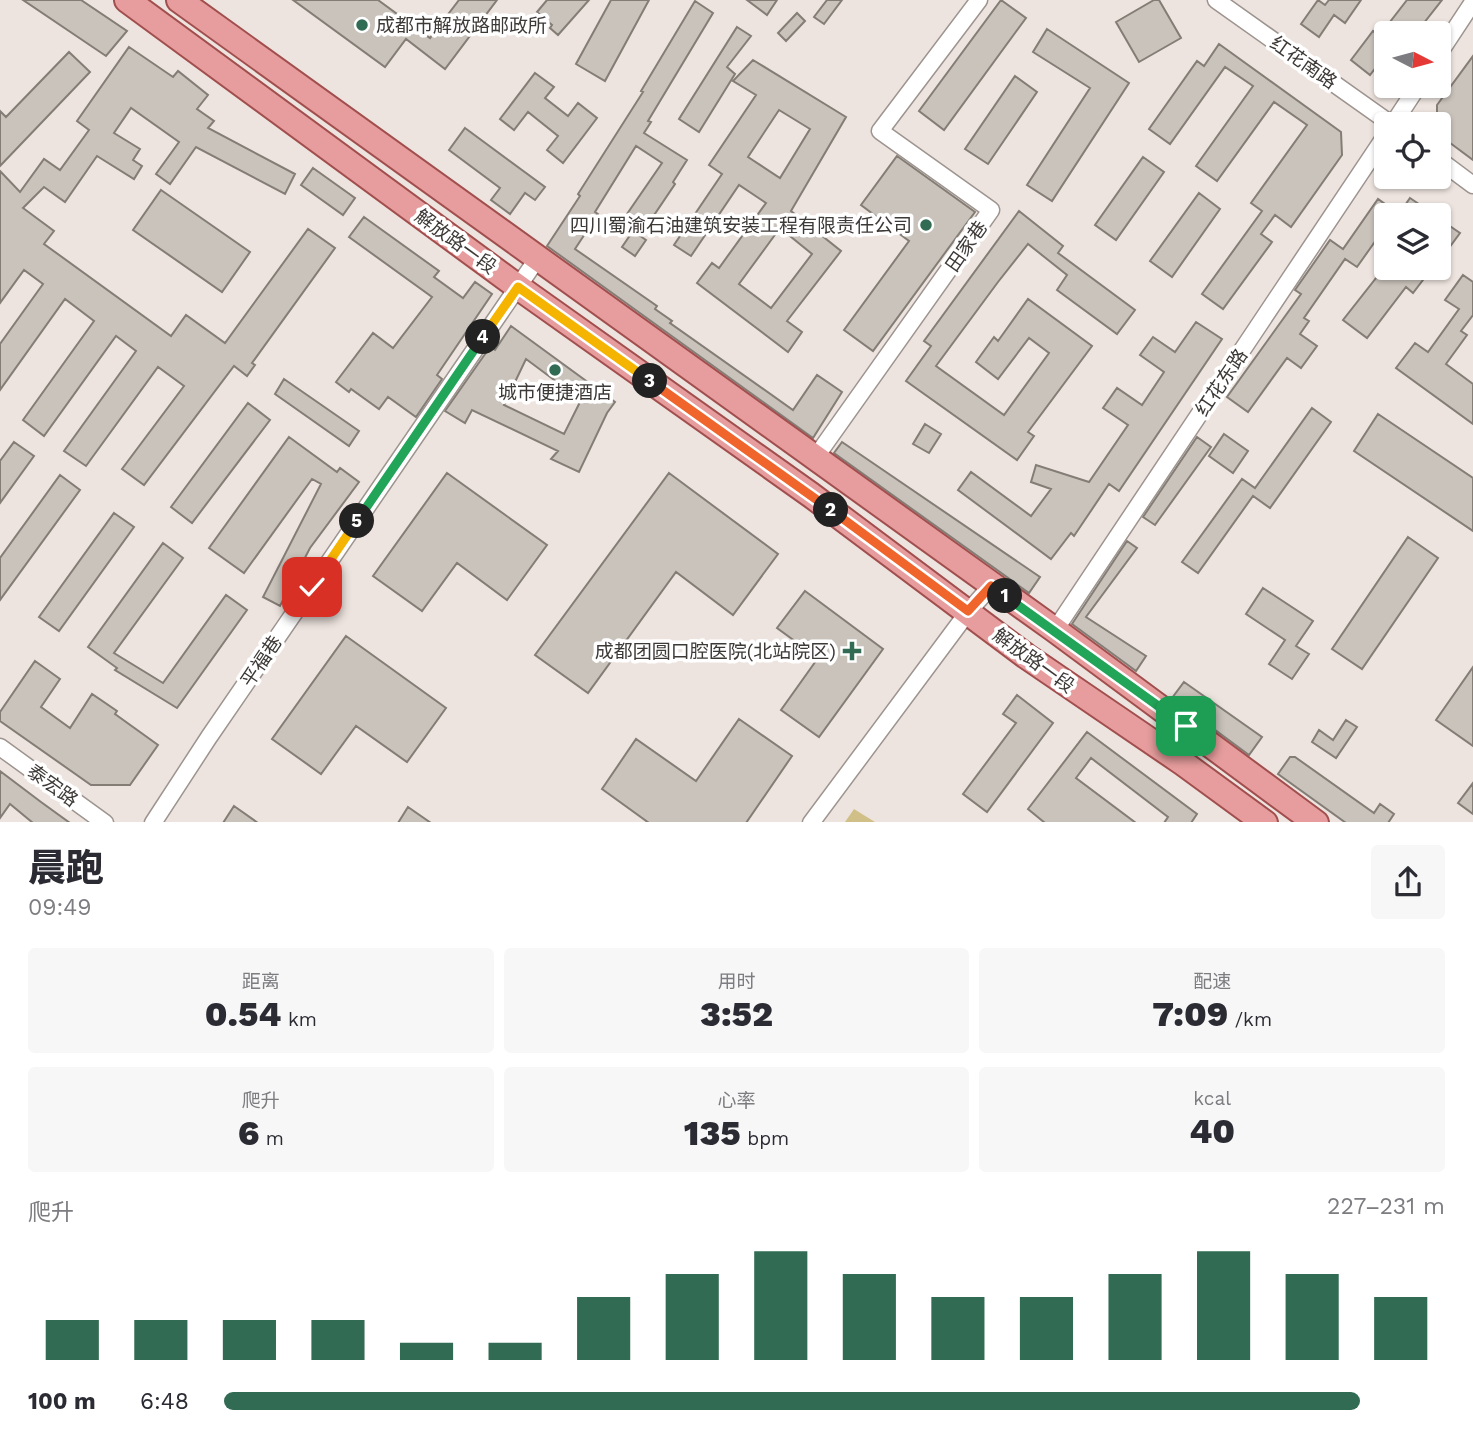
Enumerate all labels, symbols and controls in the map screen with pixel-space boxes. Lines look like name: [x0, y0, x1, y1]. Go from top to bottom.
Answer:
place label: 成都市解放路邮政所: [376, 14, 547, 37]
marker: 成都市解放路邮政所: [354, 17, 370, 33]
north arrow: [1374, 21, 1451, 98]
map controls: [1374, 21, 1451, 280]
street label: 红花南路: [1266, 31, 1341, 94]
button: locate: [1374, 112, 1451, 189]
button: layers: [1374, 203, 1451, 280]
street label: 解放路一段: [411, 204, 501, 279]
place label: 四川蜀渝石油建筑安装工程有限责任公司: [570, 214, 912, 237]
street label: 田家巷: [941, 216, 992, 276]
marker: 四川蜀渝石油建筑安装工程有限责任公司: [918, 217, 934, 233]
pin: 4: [466, 320, 500, 354]
text: 4: [476, 325, 489, 348]
street label: 红花东路: [1191, 344, 1252, 420]
marker: 城市便捷酒店: [547, 362, 563, 378]
pin: 3: [632, 364, 668, 398]
text: 3: [644, 369, 655, 392]
place label: 城市便捷酒店: [498, 381, 612, 404]
pin: 2: [814, 492, 848, 528]
text: 2: [825, 498, 836, 521]
pin: 5: [340, 504, 374, 538]
text: 5: [351, 509, 362, 532]
pin: [282, 557, 342, 617]
icon: check: [293, 568, 331, 606]
pin: 1: [988, 578, 1023, 614]
text: 1: [1000, 584, 1009, 607]
street label: 解放路一段: [989, 623, 1079, 698]
street label: 平福巷: [236, 631, 287, 691]
place label: 成都团圆口腔医院(北站院区): [595, 640, 836, 663]
marker: 成都团圆口腔医院(北站院区): [842, 641, 862, 661]
pin: [1156, 696, 1216, 756]
icon: arrive: [1167, 707, 1205, 745]
street label: 泰宏路: [23, 759, 83, 811]
button: share: [1371, 845, 1445, 919]
text: 晨跑: [28, 846, 104, 890]
text: 09:49: [28, 894, 92, 921]
text: 距离: [242, 970, 280, 993]
text: 用时: [717, 970, 756, 993]
text: 配速: [1193, 970, 1231, 993]
text: 0.54: [205, 993, 281, 1035]
text: 3:52: [700, 993, 773, 1035]
text: 7:09: [1152, 993, 1228, 1035]
text: km: [281, 1008, 317, 1031]
text: /km: [1228, 1008, 1272, 1031]
text: kcal: [1193, 1087, 1231, 1110]
text: 爬升: [242, 1089, 280, 1112]
text: 心率: [717, 1089, 756, 1112]
text: 40: [1189, 1110, 1235, 1152]
text: 6: [238, 1112, 259, 1154]
text: 135: [684, 1112, 741, 1154]
text: m: [259, 1127, 284, 1150]
text: bpm: [741, 1127, 789, 1150]
text: 227–231 m: [1327, 1193, 1445, 1220]
text: 爬升: [28, 1199, 74, 1226]
text: 100 m: [28, 1388, 96, 1415]
text: 6:48: [140, 1388, 189, 1415]

